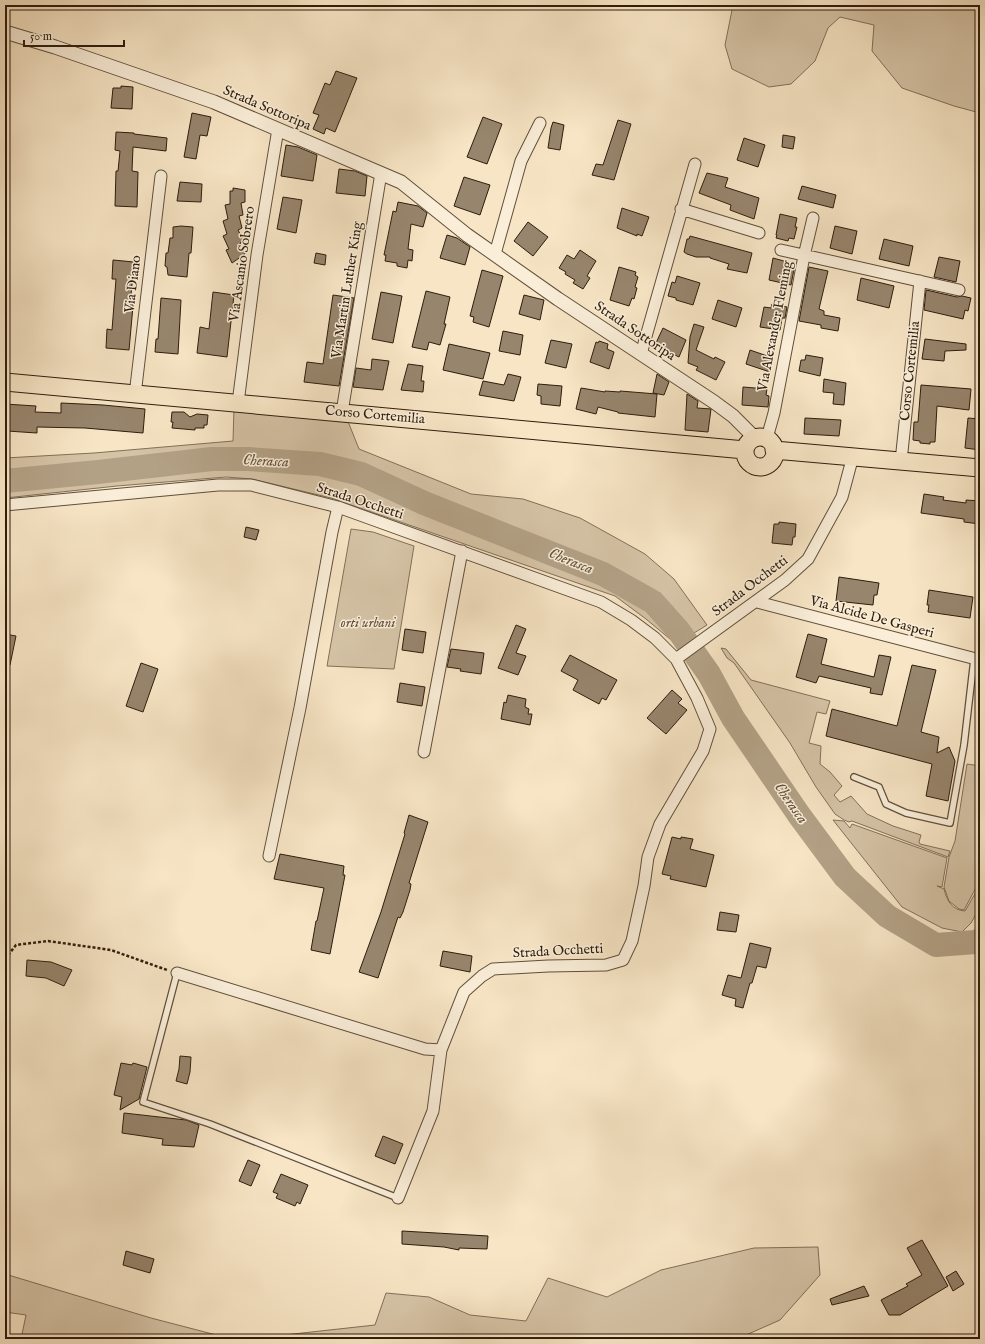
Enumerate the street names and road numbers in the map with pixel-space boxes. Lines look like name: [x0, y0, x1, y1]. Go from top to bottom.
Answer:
street label: Strada Sottoripa: [220, 81, 315, 135]
street label: Via Ascanio Sobrero: [225, 205, 259, 324]
street label: Via Martin Luther King: [327, 220, 367, 361]
street label: Via Diano: [120, 254, 146, 315]
street label: Via Alexander Fleming: [753, 259, 797, 394]
street label: Strada Sottoripa: [591, 297, 680, 365]
street label: Corso Cortemilia: [896, 319, 924, 422]
street label: Corso Cortemilia: [324, 402, 427, 428]
street label: Strada Occhetti: [314, 478, 406, 524]
street label: Strada Occhetti: [708, 551, 792, 620]
street label: Via Alcide De Gasperi: [807, 592, 936, 642]
street label: Strada Occhetti: [512, 940, 604, 962]

